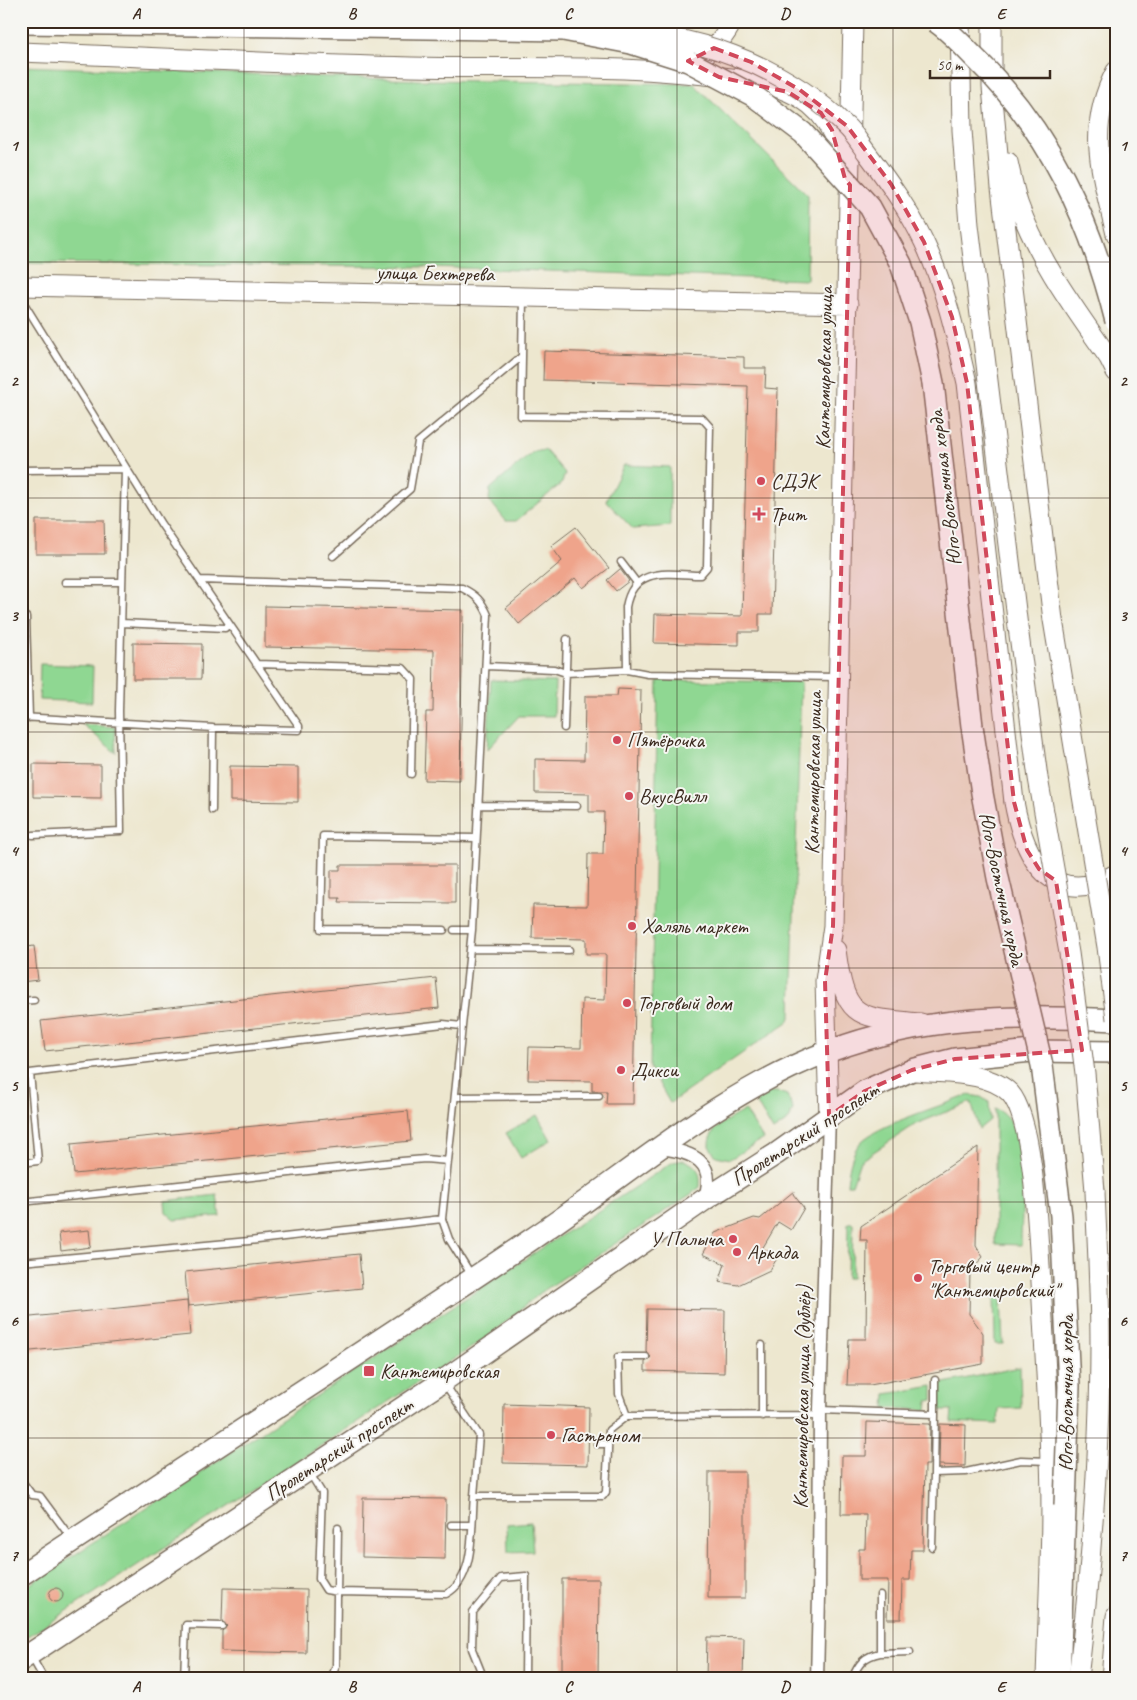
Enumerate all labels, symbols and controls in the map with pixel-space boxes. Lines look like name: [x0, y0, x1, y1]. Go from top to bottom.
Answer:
text: A: [132, 4, 142, 24]
text: B: [348, 4, 358, 24]
text: C: [564, 4, 574, 24]
text: D: [780, 4, 791, 24]
text: E: [997, 4, 1008, 24]
scale bar: [930, 48, 1050, 80]
text: 50 m: [937, 56, 964, 75]
text: 1: [10, 136, 19, 156]
text: 1: [1119, 136, 1128, 156]
street label: улица Бехтерева: [374, 259, 496, 287]
street label: Кантемировская улица: [810, 284, 838, 450]
text: 2: [10, 371, 19, 391]
text: 2: [1119, 371, 1128, 391]
street label: Юго-Восточная хорда: [922, 406, 967, 567]
place label: СДЭК: [771, 468, 821, 494]
marker: СДЭК: [755, 475, 767, 487]
place label: Трит: [770, 501, 807, 527]
marker: Трит: [752, 507, 766, 521]
text: 3: [10, 606, 19, 626]
text: 3: [1119, 606, 1128, 626]
street label: Кантемировская улица: [799, 689, 827, 855]
place label: Пятёрочка: [627, 727, 706, 753]
marker: Пятёрочка: [611, 734, 623, 746]
place label: ВкусВилл: [639, 783, 708, 809]
marker: ВкусВилл: [623, 790, 635, 802]
street label: Юго-Восточная хорда: [973, 810, 1031, 971]
text: 4: [10, 841, 19, 861]
text: 4: [1119, 841, 1128, 861]
place label: Халяль маркет: [642, 913, 749, 939]
marker: Халяль маркет: [626, 920, 638, 932]
place label: Торговый дом: [637, 990, 733, 1016]
marker: Торговый дом: [621, 997, 633, 1009]
place label: Дикси: [631, 1057, 680, 1083]
marker: Дикси: [615, 1064, 627, 1076]
text: 5: [11, 1076, 20, 1096]
street label: Пролетарский проспект: [726, 1076, 885, 1192]
text: 5: [1120, 1076, 1129, 1096]
place label: У Палыча: [650, 1226, 725, 1252]
marker: У Палыча: [727, 1233, 739, 1245]
place label: Аркада: [747, 1239, 799, 1265]
marker: Аркада: [731, 1246, 743, 1258]
place label: Торговый центр "Кантемировский": [928, 1253, 1063, 1303]
marker: Торговый центр "Кантемировский": [912, 1272, 924, 1284]
street label: Кантемировская улица (дублёр): [787, 1284, 817, 1509]
text: 6: [10, 1311, 19, 1331]
text: 6: [1119, 1311, 1128, 1331]
street label: Юго-Восточная хорда: [1053, 1312, 1079, 1471]
place label: Кантемировская: [380, 1358, 500, 1384]
marker: Кантемировская: [362, 1364, 376, 1378]
street label: Пролетарский проспект: [260, 1391, 419, 1507]
place label: Гастроном: [561, 1422, 641, 1448]
marker: Гастроном: [545, 1429, 557, 1441]
text: 7: [10, 1546, 19, 1566]
text: 7: [1119, 1546, 1128, 1566]
text: A: [132, 1677, 142, 1697]
text: B: [348, 1677, 358, 1697]
text: C: [564, 1677, 574, 1697]
text: D: [780, 1677, 791, 1697]
text: E: [997, 1677, 1008, 1697]

